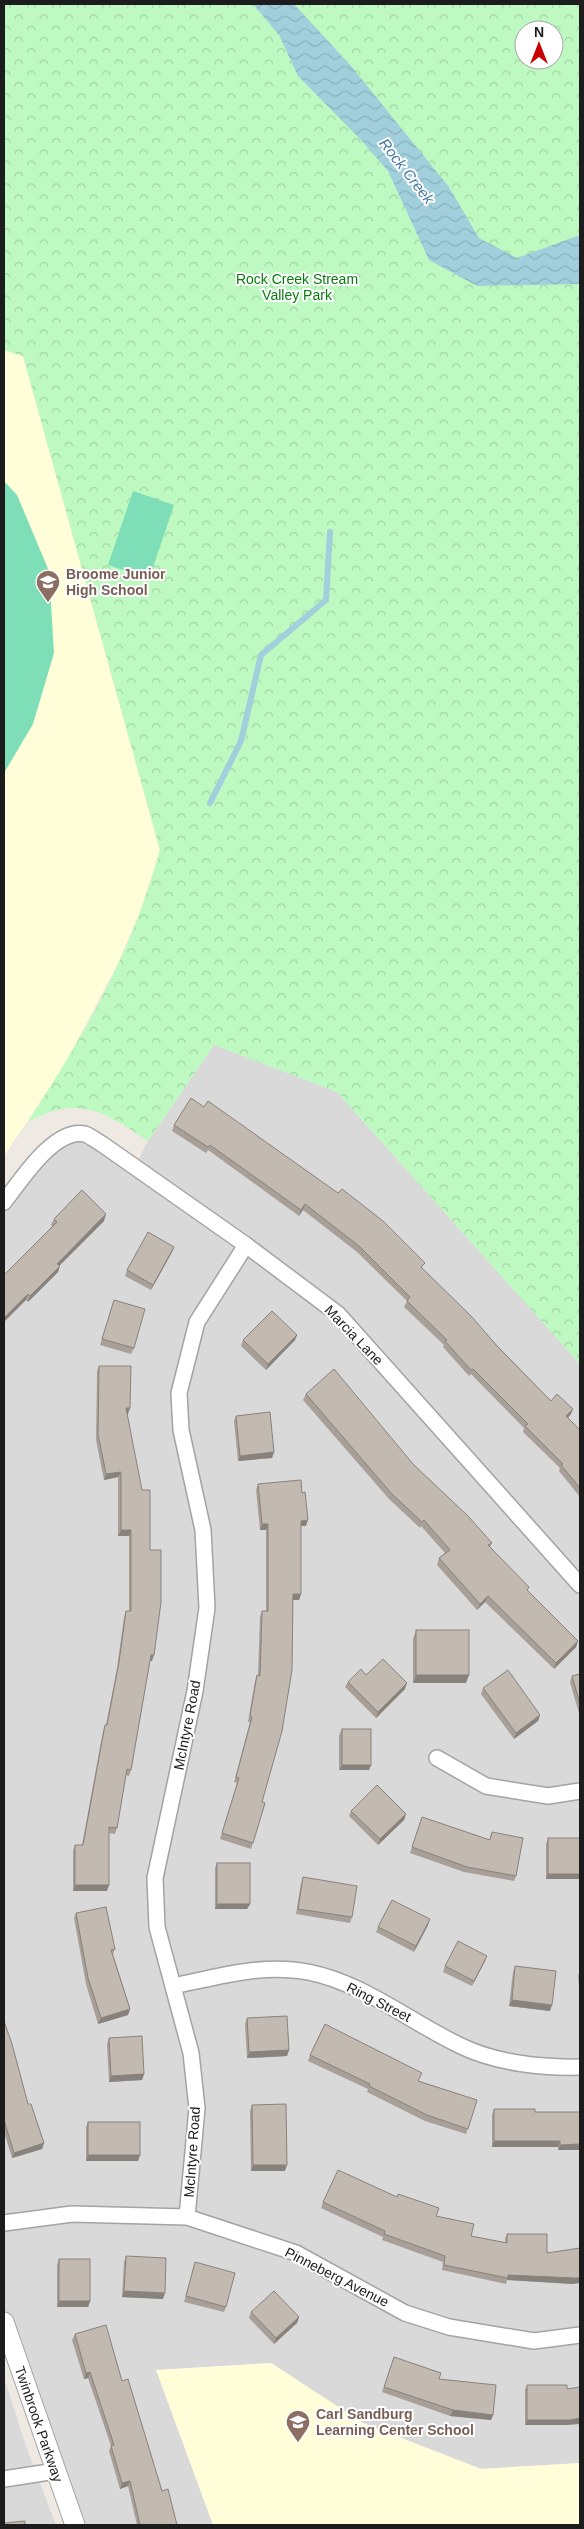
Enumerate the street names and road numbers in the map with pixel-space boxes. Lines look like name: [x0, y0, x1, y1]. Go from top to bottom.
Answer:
street label: Marcia Lane: [321, 1302, 387, 1368]
street label: McIntyre Road: [170, 1679, 204, 1771]
street label: Ring Street: [344, 1979, 414, 2025]
street label: McIntyre Road: [181, 2106, 203, 2198]
street label: Pinneberg Avenue: [282, 2244, 392, 2310]
street label: Twinbrook Parkway: [12, 2364, 66, 2484]

